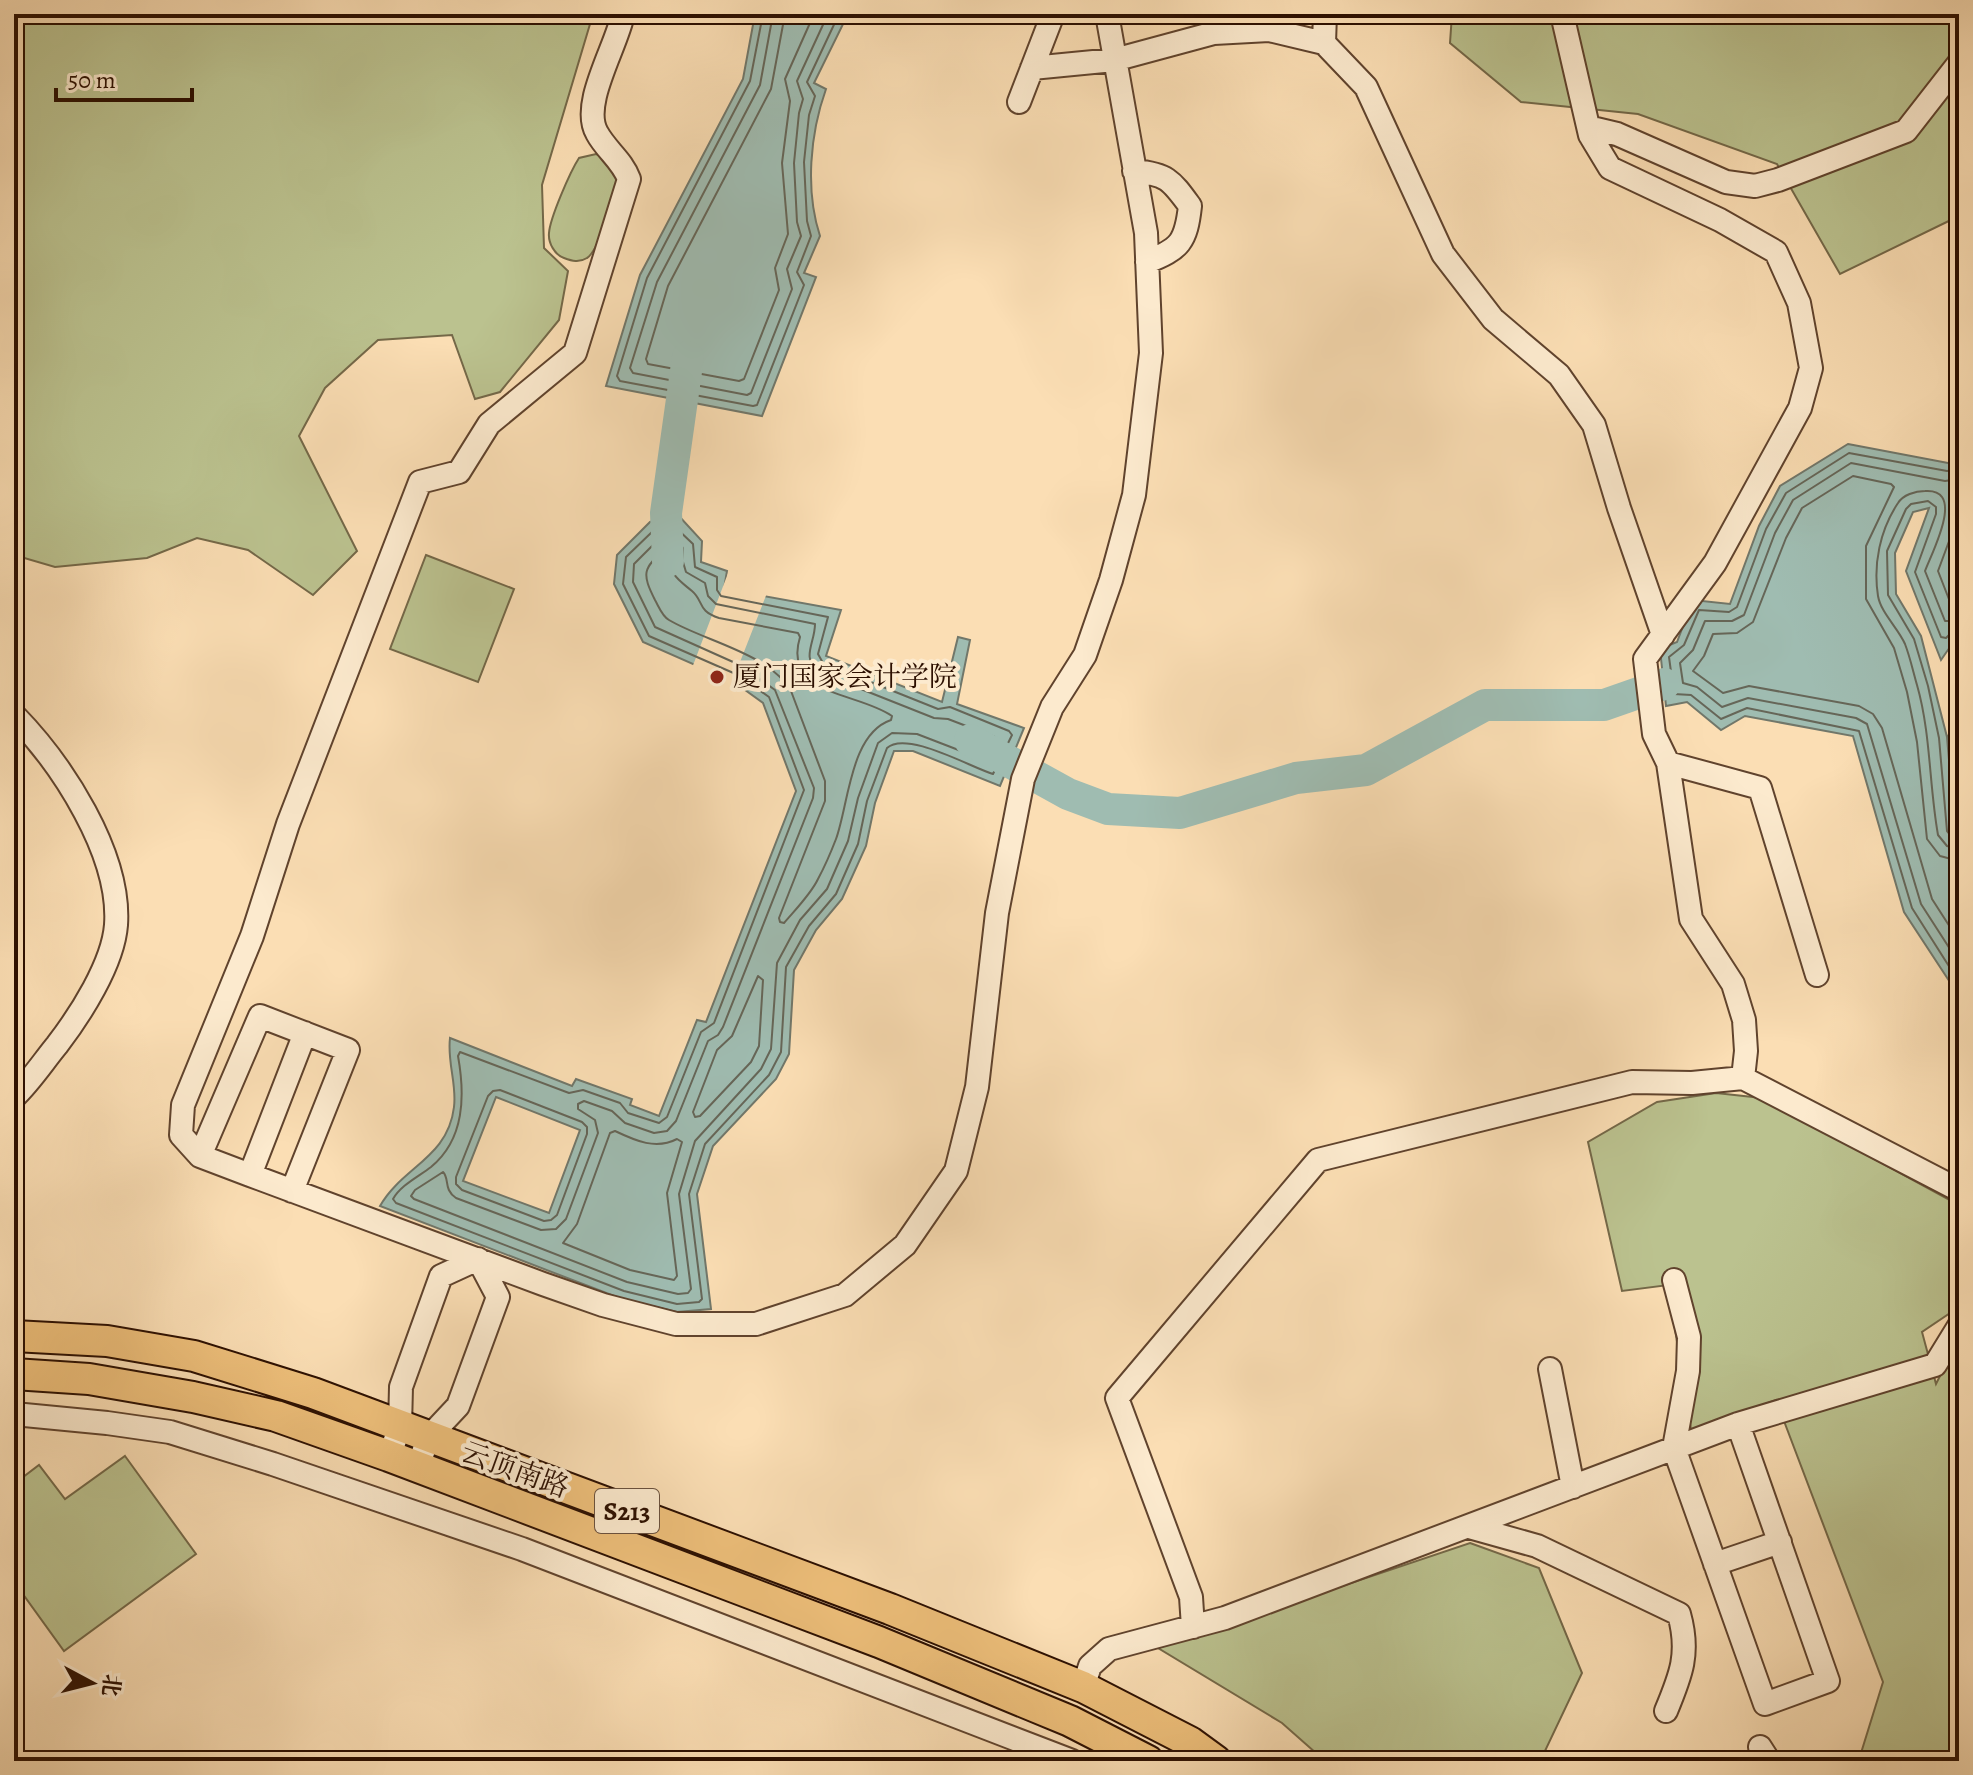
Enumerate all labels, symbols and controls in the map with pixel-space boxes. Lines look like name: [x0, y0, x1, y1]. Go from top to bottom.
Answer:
scale bar: [56, 52, 192, 102]
text: 50 m: [68, 64, 116, 96]
place label: 厦门国家会计学院: [733, 658, 957, 696]
marker: 厦门国家会计学院: [708, 668, 726, 686]
street label: 云顶南路: [456, 1433, 574, 1507]
road number: S213: [595, 1489, 659, 1533]
north arrow: [52, 1643, 132, 1723]
text: 北: [95, 1673, 127, 1698]

